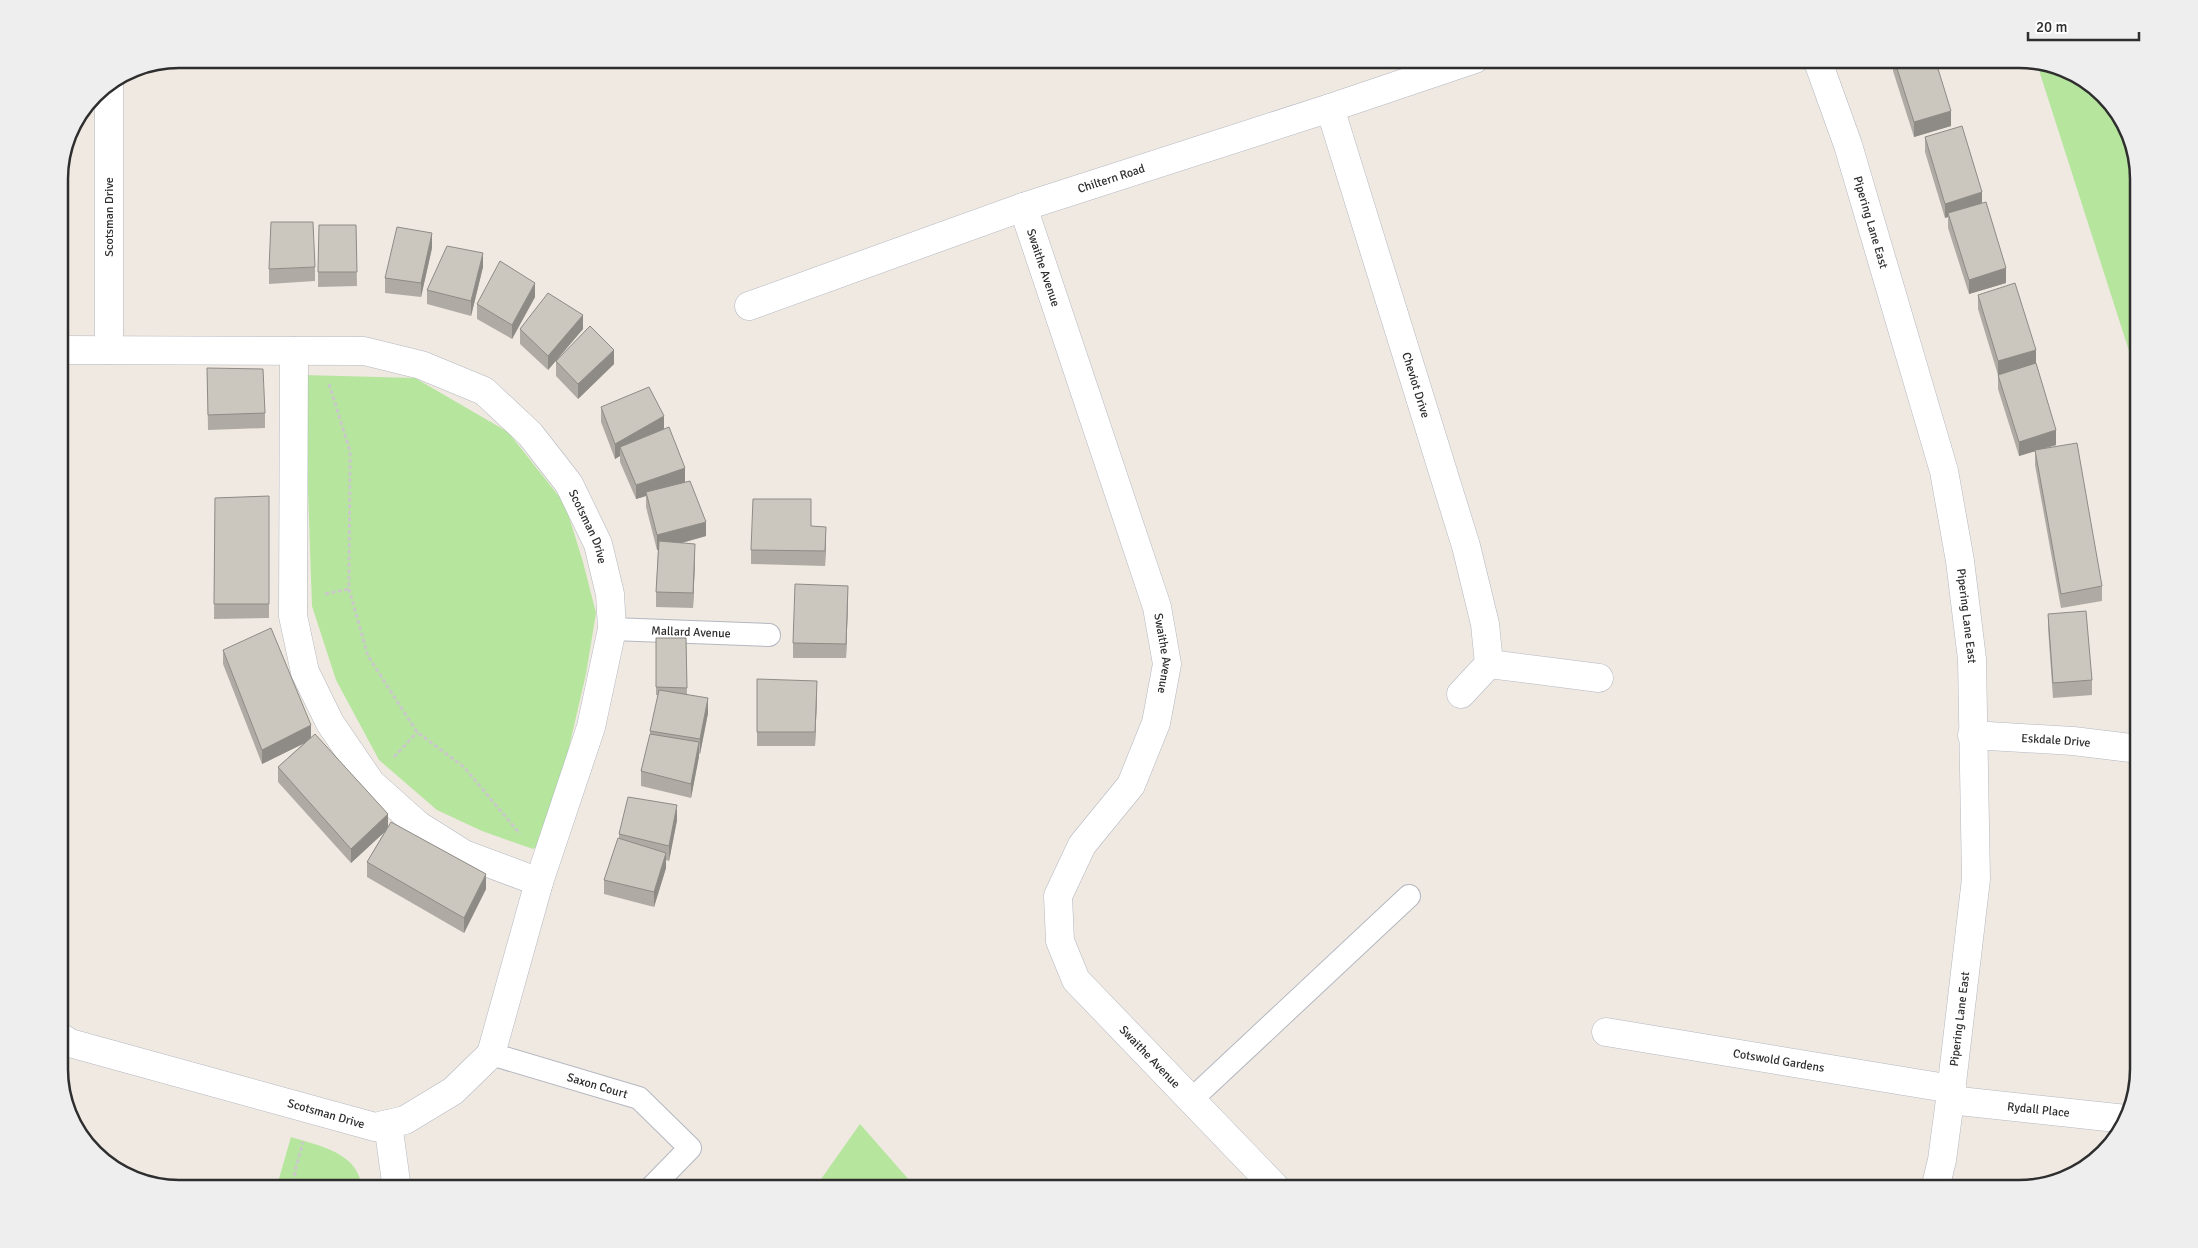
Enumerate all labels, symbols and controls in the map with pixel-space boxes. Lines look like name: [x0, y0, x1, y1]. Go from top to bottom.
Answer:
scale bar: [2028, 10, 2139, 42]
text: 20 m: [2036, 18, 2067, 36]
street label: Chiltern Road: [1076, 161, 1147, 196]
street label: Pipering Lane East: [1850, 174, 1891, 270]
street label: Scotsman Drive: [102, 177, 117, 257]
street label: Swaithe Avenue: [1023, 227, 1063, 309]
street label: Cheviot Drive: [1399, 350, 1433, 420]
street label: Scotsman Drive: [565, 487, 610, 565]
street label: Pipering Lane East: [1953, 568, 1980, 664]
street label: Swaithe Avenue: [1151, 612, 1174, 695]
street label: Mallard Avenue: [651, 623, 731, 641]
street label: Eskdale Drive: [2021, 730, 2091, 751]
street label: Pipering Lane East: [1947, 971, 1973, 1067]
street label: Swaithe Avenue: [1116, 1022, 1183, 1091]
street label: Cotswold Gardens: [1732, 1046, 1825, 1075]
street label: Saxon Court: [565, 1070, 629, 1102]
street label: Scotsman Drive: [286, 1096, 366, 1132]
street label: Rydall Place: [2006, 1099, 2071, 1120]

